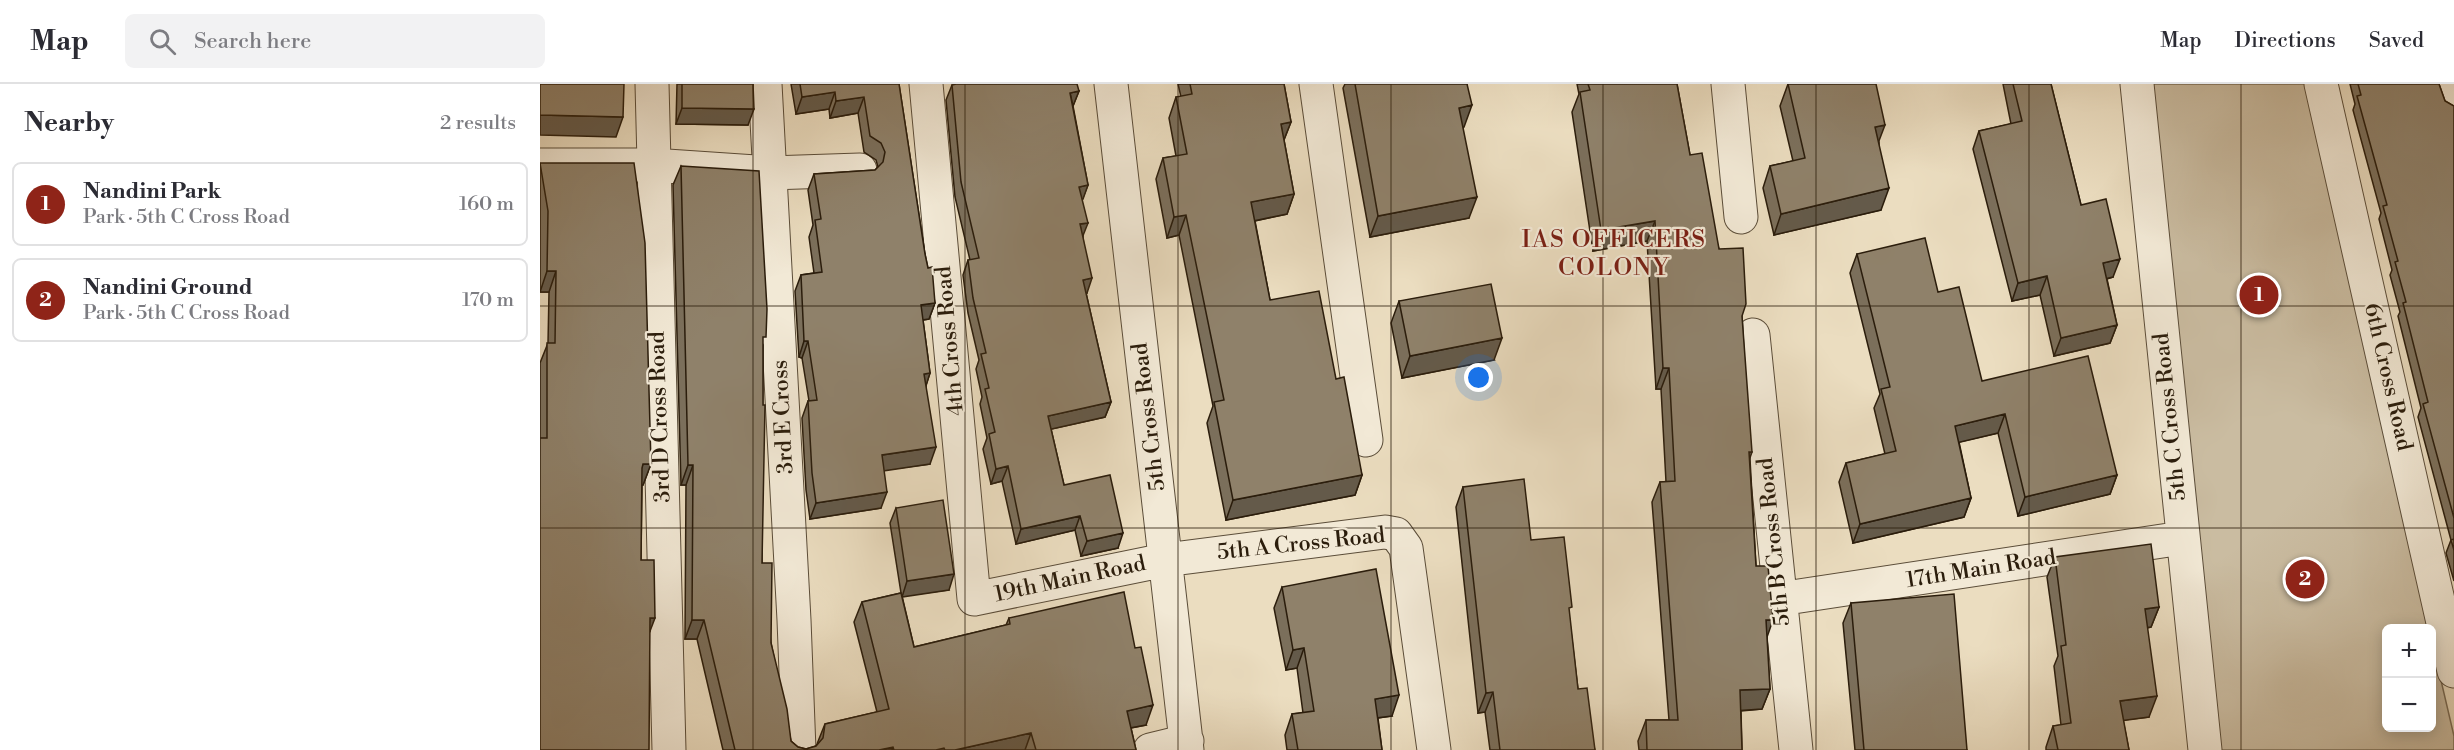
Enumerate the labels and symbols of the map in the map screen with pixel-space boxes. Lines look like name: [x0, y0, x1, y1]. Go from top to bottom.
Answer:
district label: IAS OFFICERS COLONY: [1521, 225, 1707, 283]
street label: 4th Cross Road: [930, 264, 970, 417]
pin: 1: [2240, 272, 2278, 318]
street label: 6th Cross Road: [2358, 301, 2418, 454]
street label: 3rd D Cross Road: [643, 330, 676, 503]
street label: 5th C Cross Road: [2148, 331, 2192, 502]
street label: 5th Cross Road: [1126, 341, 1172, 493]
street label: 3rd E Cross: [767, 359, 799, 475]
your location: [1464, 363, 1493, 392]
street label: 5th B Cross Road: [1752, 456, 1796, 628]
street label: 5th A Cross Road: [1216, 522, 1387, 566]
street label: 17th Main Road: [1904, 544, 2058, 594]
street label: 19th Main Road: [992, 550, 1149, 608]
pin: 2: [2286, 556, 2324, 602]

